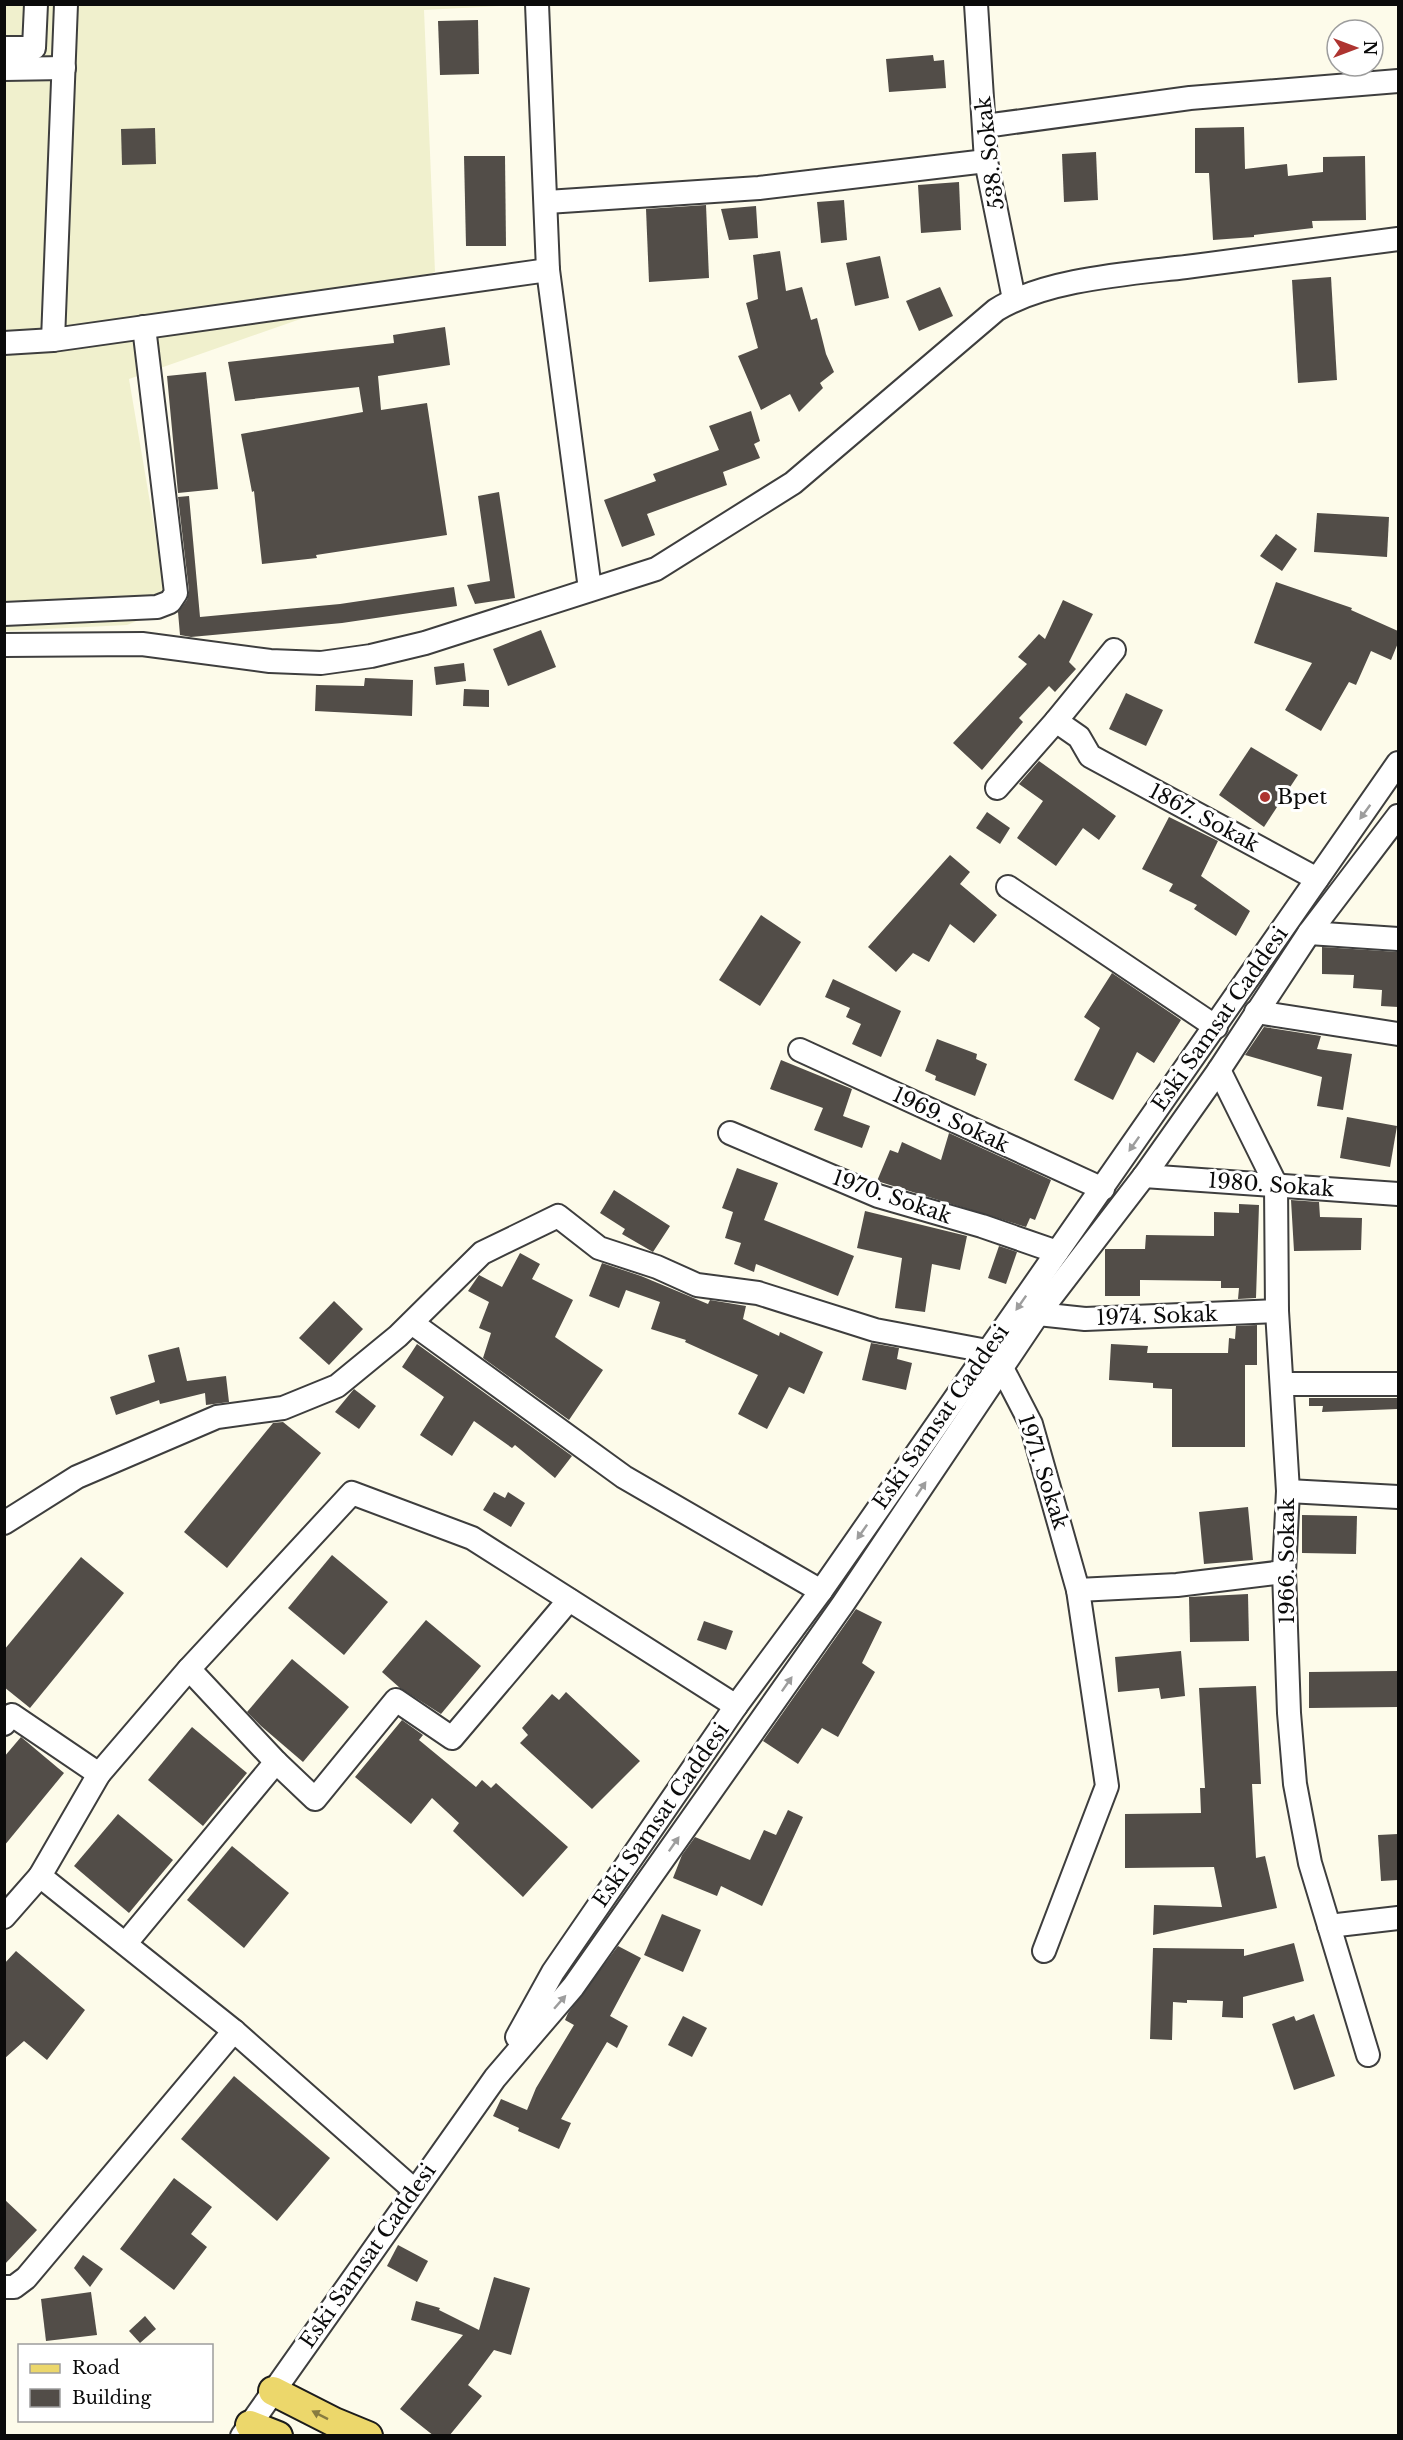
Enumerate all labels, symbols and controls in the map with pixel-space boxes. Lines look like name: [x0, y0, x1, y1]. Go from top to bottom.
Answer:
north arrow: [1325, 18, 1385, 78]
text: N: [1360, 40, 1380, 56]
street label: 538. Sokak: [970, 95, 1010, 211]
street label: 1867. Sokak: [1144, 778, 1264, 858]
place label: Bpet: [1277, 784, 1327, 810]
marker: Bpet: [1258, 790, 1272, 804]
one-way arrow: [1360, 804, 1372, 819]
street label: Eski Samsat Caddesi: [1146, 922, 1294, 1116]
street label: 1969. Sokak: [889, 1082, 1014, 1158]
one-way arrow: [1128, 1135, 1140, 1151]
street label: 1970. Sokak: [829, 1164, 955, 1230]
street label: 1980. Sokak: [1207, 1168, 1335, 1202]
one-way arrow: [1015, 1294, 1027, 1310]
street label: 1974. Sokak: [1096, 1301, 1218, 1331]
street label: Eski Samsat Caddesi: [867, 1320, 1015, 1514]
street label: 1971. Sokak: [1012, 1411, 1074, 1533]
one-way arrow: [915, 1481, 926, 1497]
street label: 1966. Sokak: [1274, 1498, 1300, 1624]
one-way arrow: [856, 1523, 868, 1539]
one-way arrow: [780, 1677, 792, 1692]
street label: Eski Samsat Caddesi: [587, 1718, 735, 1912]
one-way arrow: [668, 1836, 680, 1852]
one-way arrow: [553, 1995, 566, 2010]
street label: Eski Samsat Caddesi: [294, 2159, 442, 2353]
legend: [18, 2344, 213, 2422]
text: Road: [72, 2357, 120, 2379]
text: Building: [72, 2387, 151, 2409]
one-way arrow: [311, 2410, 328, 2420]

